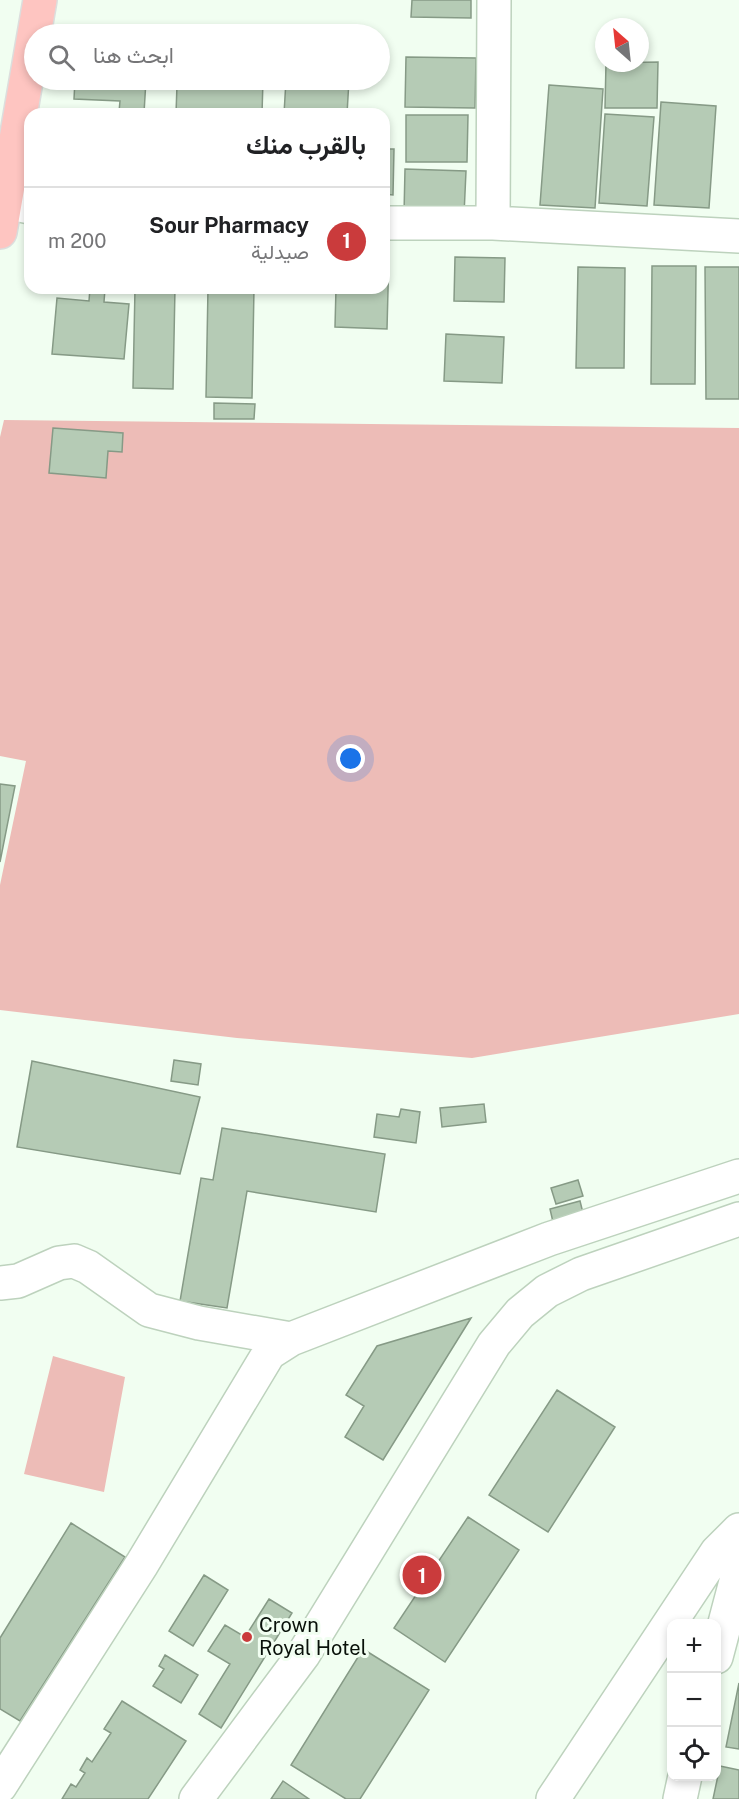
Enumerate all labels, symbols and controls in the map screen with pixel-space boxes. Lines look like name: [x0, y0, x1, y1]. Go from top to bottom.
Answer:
north arrow: [595, 18, 649, 72]
search box: [24, 24, 390, 90]
icon: search: [45, 41, 78, 74]
text: ابحث هنا: [93, 42, 174, 68]
text: بالقرب منك: [246, 129, 366, 160]
text: Sour Pharmacy: [149, 212, 309, 238]
text: 200 m: [48, 229, 106, 253]
text: 1: [342, 229, 351, 253]
text: صيدلية: [251, 240, 309, 264]
your location: [336, 744, 365, 773]
pin: 1: [402, 1552, 442, 1598]
place label: Crown Royal Hotel: [259, 1613, 367, 1660]
map controls: [667, 1619, 721, 1781]
button: +: [667, 1619, 721, 1673]
marker: Crown Royal Hotel: [240, 1630, 254, 1644]
button: −: [667, 1673, 721, 1727]
button: locate: [667, 1727, 721, 1781]

